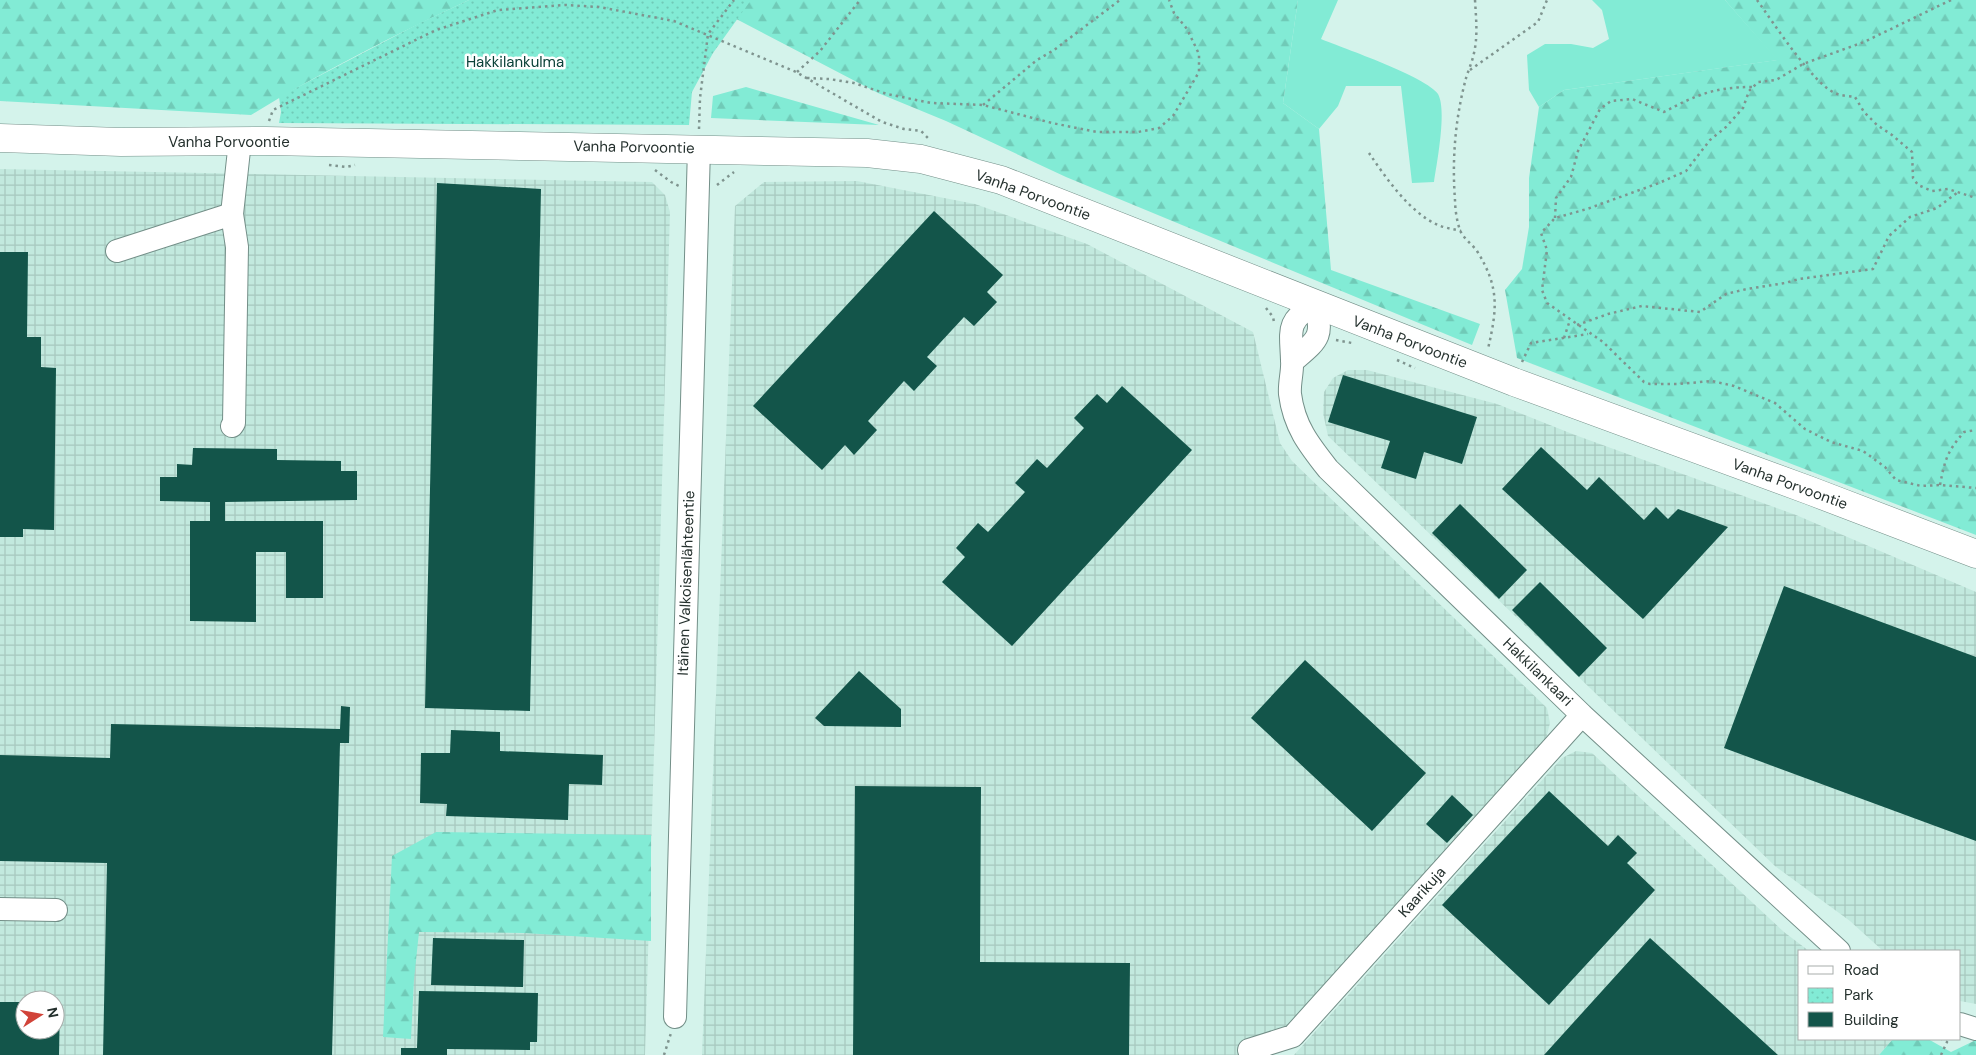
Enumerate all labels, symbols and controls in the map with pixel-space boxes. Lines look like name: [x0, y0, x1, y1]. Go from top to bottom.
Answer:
park label: Hakkilankulma: [466, 52, 564, 72]
street label: Vanha Porvoontie: [168, 132, 290, 152]
street label: Vanha Porvoontie: [573, 136, 695, 158]
street label: Vanha Porvoontie: [973, 165, 1093, 225]
street label: Vanha Porvoontie: [1350, 311, 1470, 373]
street label: Vanha Porvoontie: [1730, 454, 1850, 514]
street label: Itäinen Valkoisenlähteentie: [673, 490, 699, 676]
street label: Hakkilankaari: [1499, 633, 1577, 711]
street label: Kaarikuja: [1394, 862, 1450, 922]
legend: [1798, 950, 1961, 1040]
text: Road: [1844, 960, 1879, 980]
text: Park: [1844, 985, 1874, 1005]
north arrow: [15, 990, 65, 1040]
text: N: [43, 1006, 63, 1019]
text: Building: [1844, 1010, 1899, 1030]

